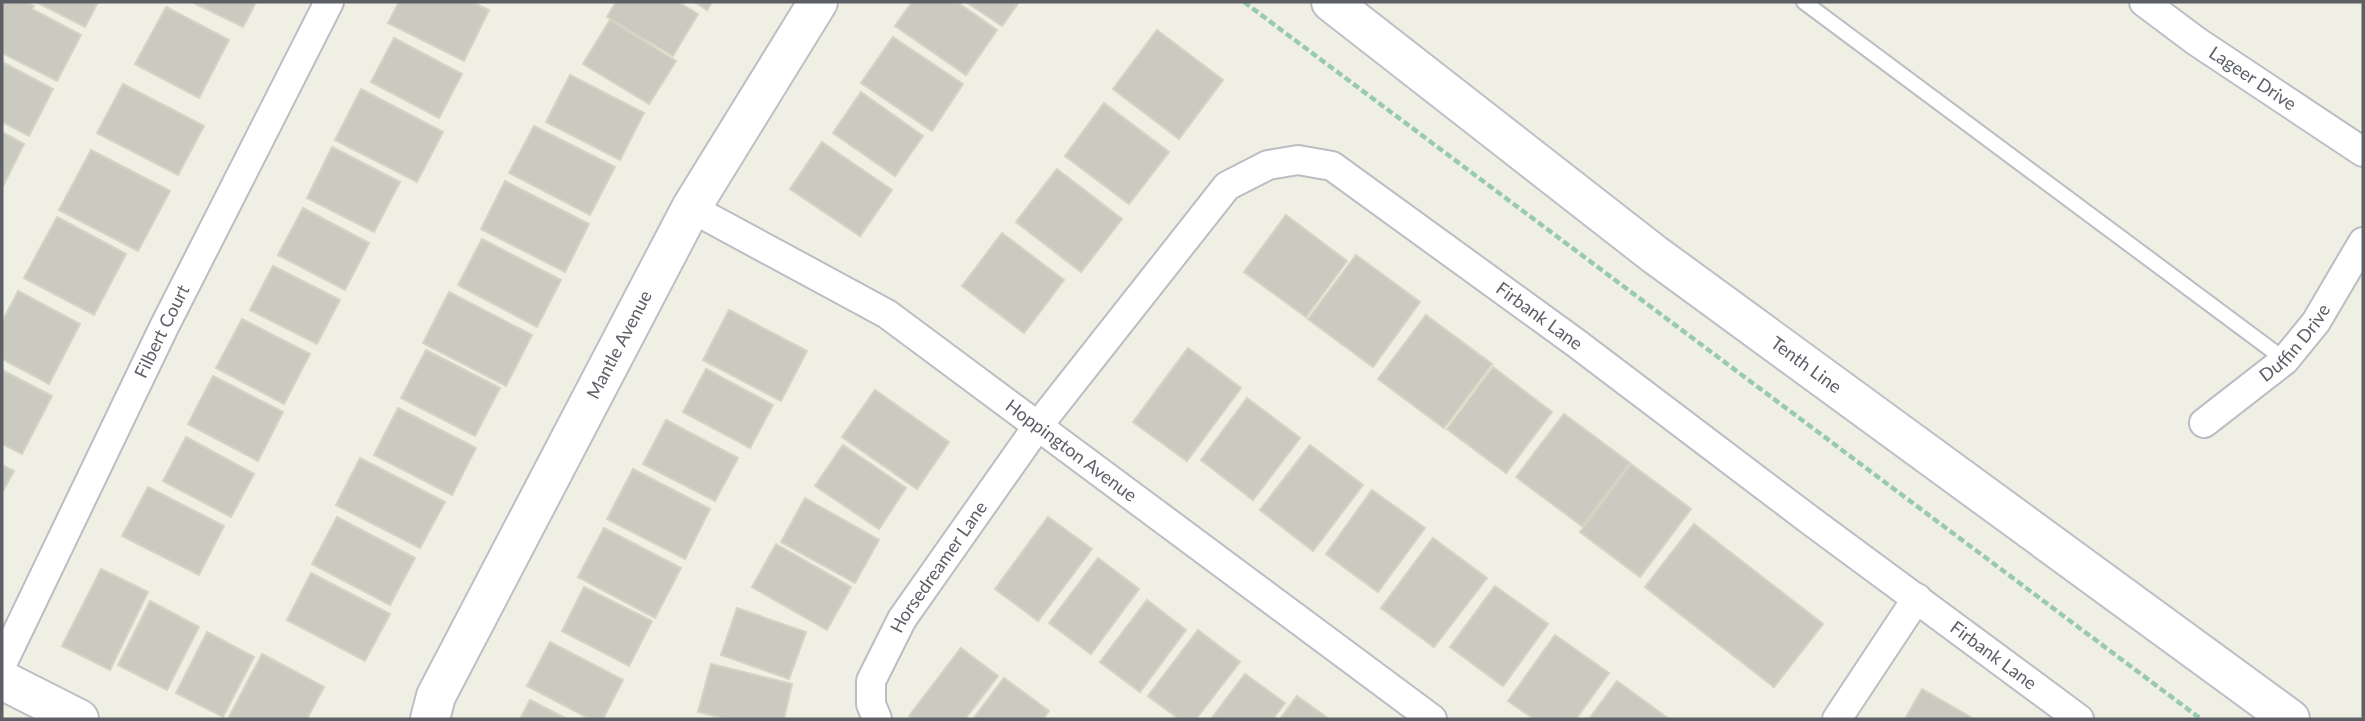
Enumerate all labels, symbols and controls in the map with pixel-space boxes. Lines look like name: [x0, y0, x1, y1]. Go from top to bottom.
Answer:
street label: Lageer Drive: [2205, 41, 2301, 115]
street label: Firbank Lane: [1492, 277, 1587, 354]
street label: Filbert Court: [129, 280, 194, 381]
street label: Mantle Avenue: [581, 286, 656, 402]
street label: Duffin Drive: [2255, 300, 2334, 386]
street label: Tenth Line: [1767, 331, 1846, 397]
street label: Hoppington Avenue: [1002, 394, 1141, 506]
street label: Horsedreamer Lane: [885, 497, 991, 636]
street label: Firbank Lane: [1946, 616, 2041, 694]

